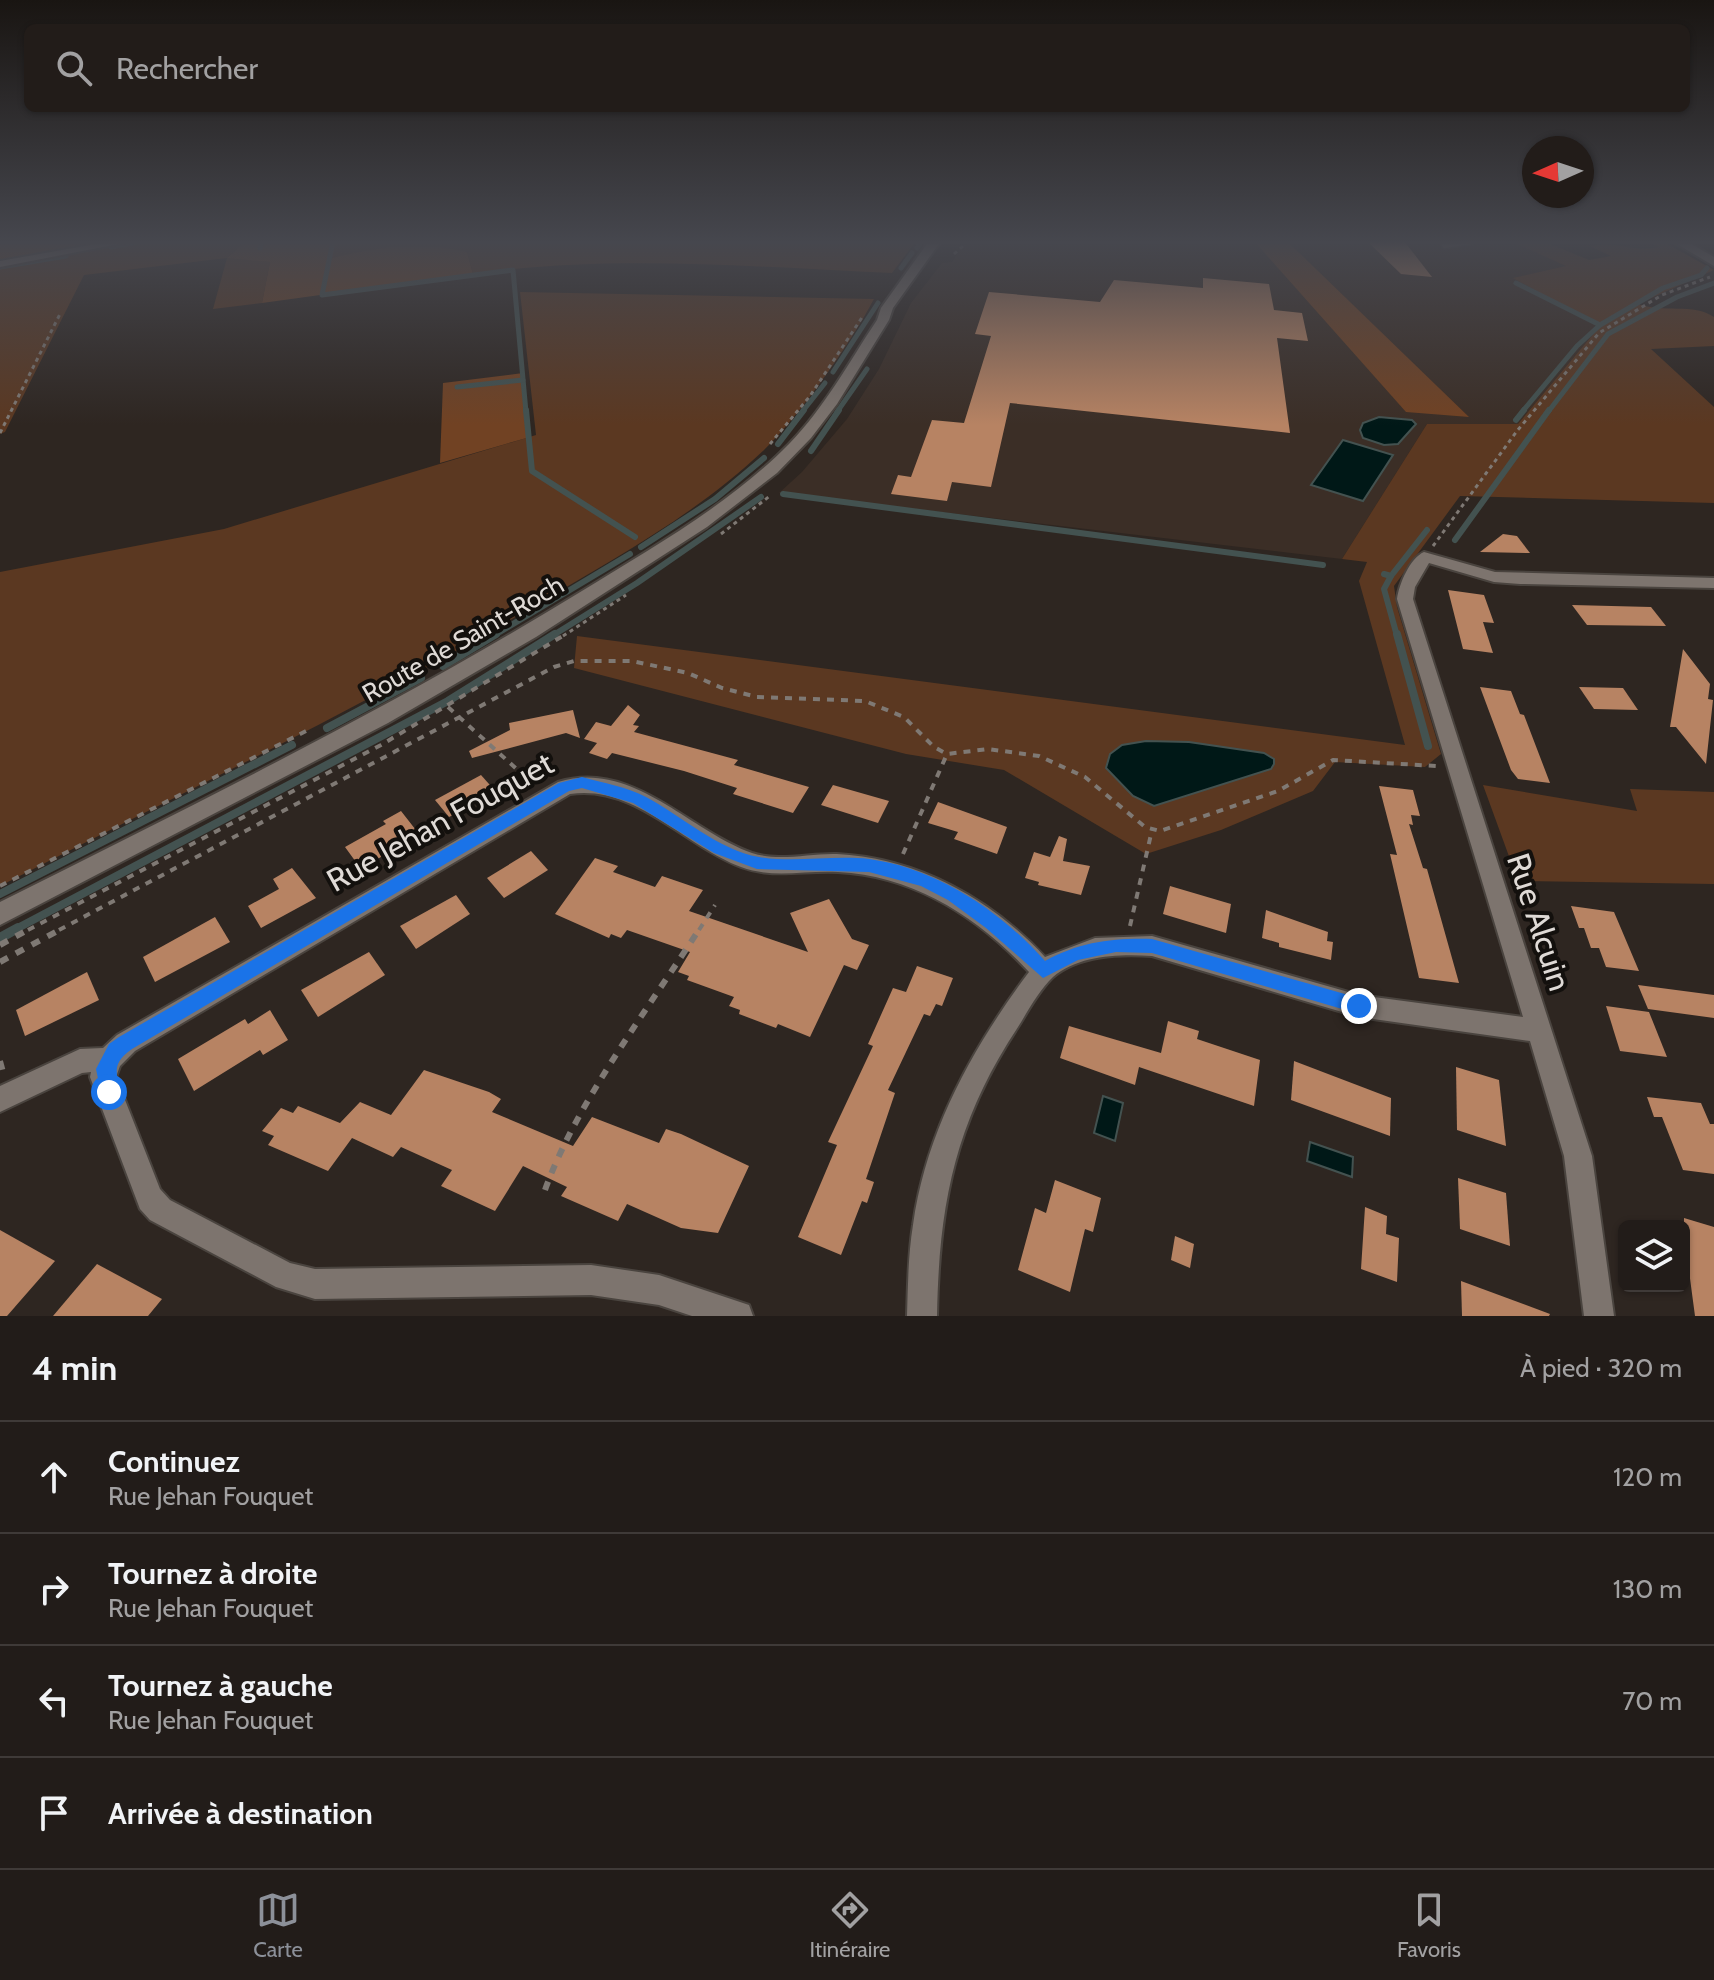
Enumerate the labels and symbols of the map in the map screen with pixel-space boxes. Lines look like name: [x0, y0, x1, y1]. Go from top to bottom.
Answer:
north arrow: [1522, 136, 1594, 208]
street label: Route de Saint-Roch: [357, 568, 569, 710]
street label: Rue Jehan Fouquet: [320, 743, 560, 900]
street label: Rue Alcuin: [1499, 848, 1580, 995]
route end: [1341, 988, 1377, 1024]
route start: [91, 1074, 127, 1110]

